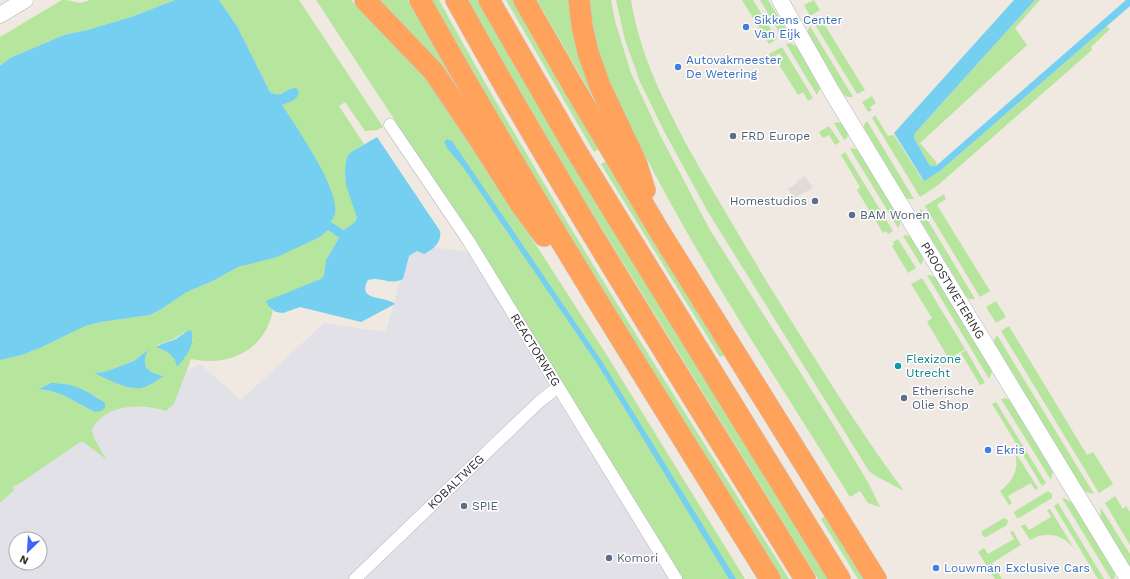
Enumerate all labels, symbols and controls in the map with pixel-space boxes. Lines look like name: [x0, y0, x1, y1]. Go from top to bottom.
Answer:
place label: Sikkens Center Van Eijk: [754, 13, 842, 41]
marker: Sikkens Center Van Eijk: [741, 22, 751, 32]
place label: Autovakmeester De Wetering: [686, 53, 782, 81]
marker: Autovakmeester De Wetering: [673, 62, 683, 72]
place label: FRD Europe: [741, 129, 810, 143]
marker: FRD Europe: [728, 131, 738, 141]
place label: Homestudios: [730, 194, 807, 208]
marker: Homestudios: [810, 196, 820, 206]
place label: BAM Wonen: [860, 208, 930, 222]
marker: BAM Wonen: [847, 210, 857, 220]
street label: PROOSTWETERING: [918, 239, 987, 342]
street label: REACTORWEG: [508, 311, 563, 389]
place label: Flexizone Utrecht: [906, 352, 961, 380]
marker: Flexizone Utrecht: [893, 361, 903, 371]
place label: Etherische Olie Shop: [912, 384, 974, 412]
marker: Etherische Olie Shop: [899, 393, 909, 403]
place label: Ekris: [996, 443, 1025, 457]
marker: Ekris: [983, 445, 993, 455]
street label: KOBALTWEG: [425, 452, 487, 512]
place label: SPIE: [472, 499, 499, 513]
marker: SPIE: [459, 501, 469, 511]
north arrow: [8, 531, 48, 571]
place label: Komori: [617, 551, 658, 565]
text: N: [18, 552, 30, 567]
marker: Komori: [604, 553, 614, 563]
place label: Louwman Exclusive Cars: [944, 561, 1090, 575]
marker: Louwman Exclusive Cars: [931, 563, 941, 573]

